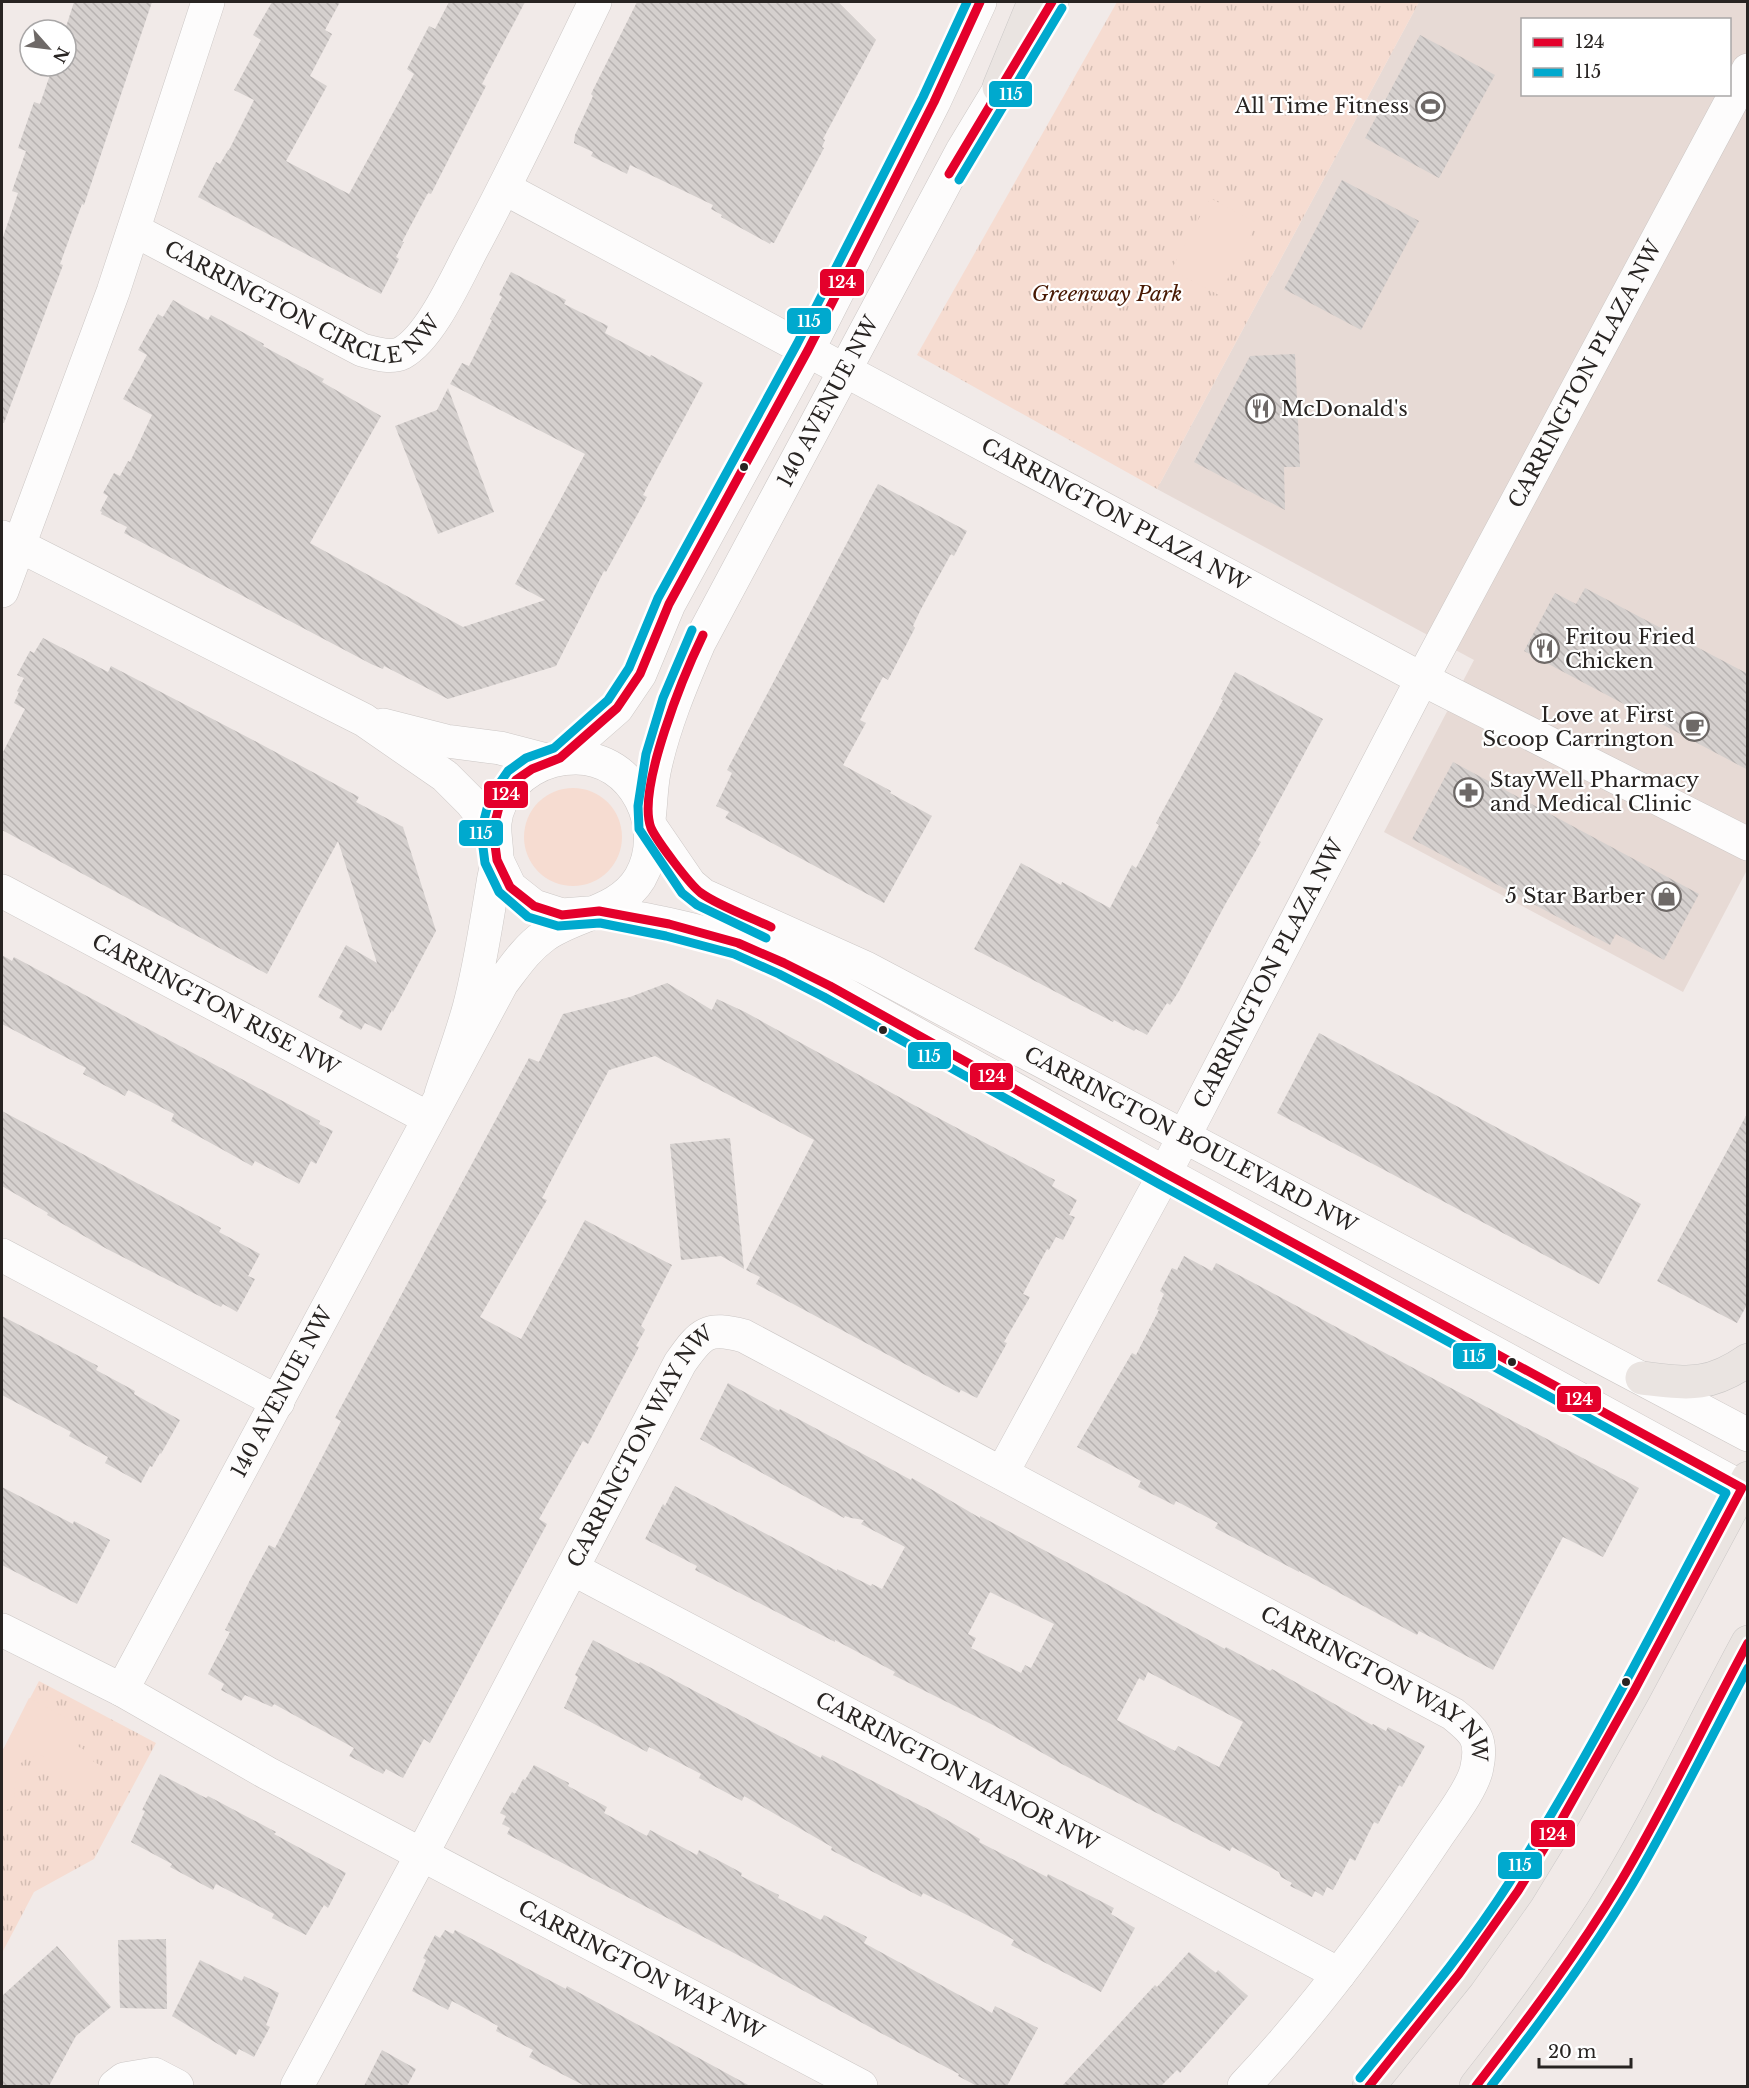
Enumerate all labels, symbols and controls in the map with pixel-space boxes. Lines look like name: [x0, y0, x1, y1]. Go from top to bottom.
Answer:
north arrow: [18, 18, 78, 78]
legend: [1521, 18, 1731, 96]
text: 124: [1575, 31, 1605, 53]
text: N: [49, 44, 74, 66]
text: 115: [1575, 61, 1601, 83]
line badge: 115: [988, 80, 1033, 108]
text: 115: [999, 84, 1023, 104]
sports icon: All Time Fitness: [1414, 90, 1446, 122]
place label: All Time Fitness: [1234, 93, 1409, 119]
street label: CARRINGTON CIRCLE NW: [160, 235, 446, 369]
street label: CARRINGTON PLAZA NW: [1503, 236, 1668, 513]
line badge: 124: [819, 268, 865, 297]
text: 124: [828, 272, 856, 292]
park label: Greenway Park: [1032, 281, 1182, 307]
line badge: 115: [786, 307, 832, 335]
street label: 140 AVENUE NW: [772, 311, 885, 491]
text: 115: [797, 311, 821, 331]
restaurant icon: McDonald's: [1244, 393, 1276, 425]
place label: McDonald's: [1281, 396, 1408, 422]
street label: CARRINGTON PLAZA NW: [977, 433, 1254, 597]
unlabelled marker: [738, 461, 750, 473]
place label: Fritou Fried Chicken: [1565, 624, 1695, 674]
restaurant icon: Fritou Fried Chicken: [1528, 633, 1560, 665]
place label: Love at First Scoop Carrington: [1483, 702, 1674, 752]
cafe icon: Love at First Scoop Carrington: [1679, 711, 1711, 743]
place label: StayWell Pharmacy and Medical Clinic: [1490, 767, 1700, 817]
pharmacy icon: StayWell Pharmacy and Medical Clinic: [1453, 776, 1485, 808]
line badge: 124: [483, 780, 529, 809]
text: 124: [492, 784, 520, 804]
line badge: 115: [458, 819, 504, 847]
text: 115: [469, 823, 493, 843]
street label: CARRINGTON PLAZA NW: [1188, 834, 1350, 1113]
shop icon: 5 Star Barber: [1650, 880, 1682, 912]
place label: 5 Star Barber: [1505, 883, 1645, 909]
street label: CARRINGTON RISE NW: [87, 928, 344, 1081]
unlabelled marker: [877, 1024, 889, 1036]
line badge: 115: [907, 1041, 952, 1070]
street label: CARRINGTON BOULEVARD NW: [1020, 1041, 1362, 1239]
text: 115: [917, 1046, 941, 1066]
line badge: 124: [969, 1062, 1014, 1091]
text: 124: [978, 1066, 1006, 1086]
street label: 140 AVENUE NW: [226, 1302, 339, 1482]
street label: CARRINGTON WAY NW: [562, 1320, 719, 1572]
line badge: 115: [1452, 1342, 1497, 1370]
text: 115: [1462, 1346, 1486, 1366]
unlabelled marker: [1506, 1356, 1518, 1368]
line badge: 124: [1556, 1385, 1602, 1413]
text: 124: [1565, 1389, 1593, 1409]
street label: CARRINGTON WAY NW: [1256, 1601, 1492, 1763]
unlabelled marker: [1620, 1676, 1632, 1688]
street label: CARRINGTON MANOR NW: [811, 1687, 1103, 1857]
line badge: 124: [1530, 1819, 1576, 1848]
text: 124: [1539, 1824, 1567, 1844]
line badge: 115: [1497, 1851, 1543, 1880]
text: 115: [1508, 1855, 1532, 1875]
street label: CARRINGTON WAY NW: [514, 1895, 769, 2046]
scale bar: [1539, 2031, 1630, 2069]
text: 20 m: [1548, 2041, 1596, 2063]

